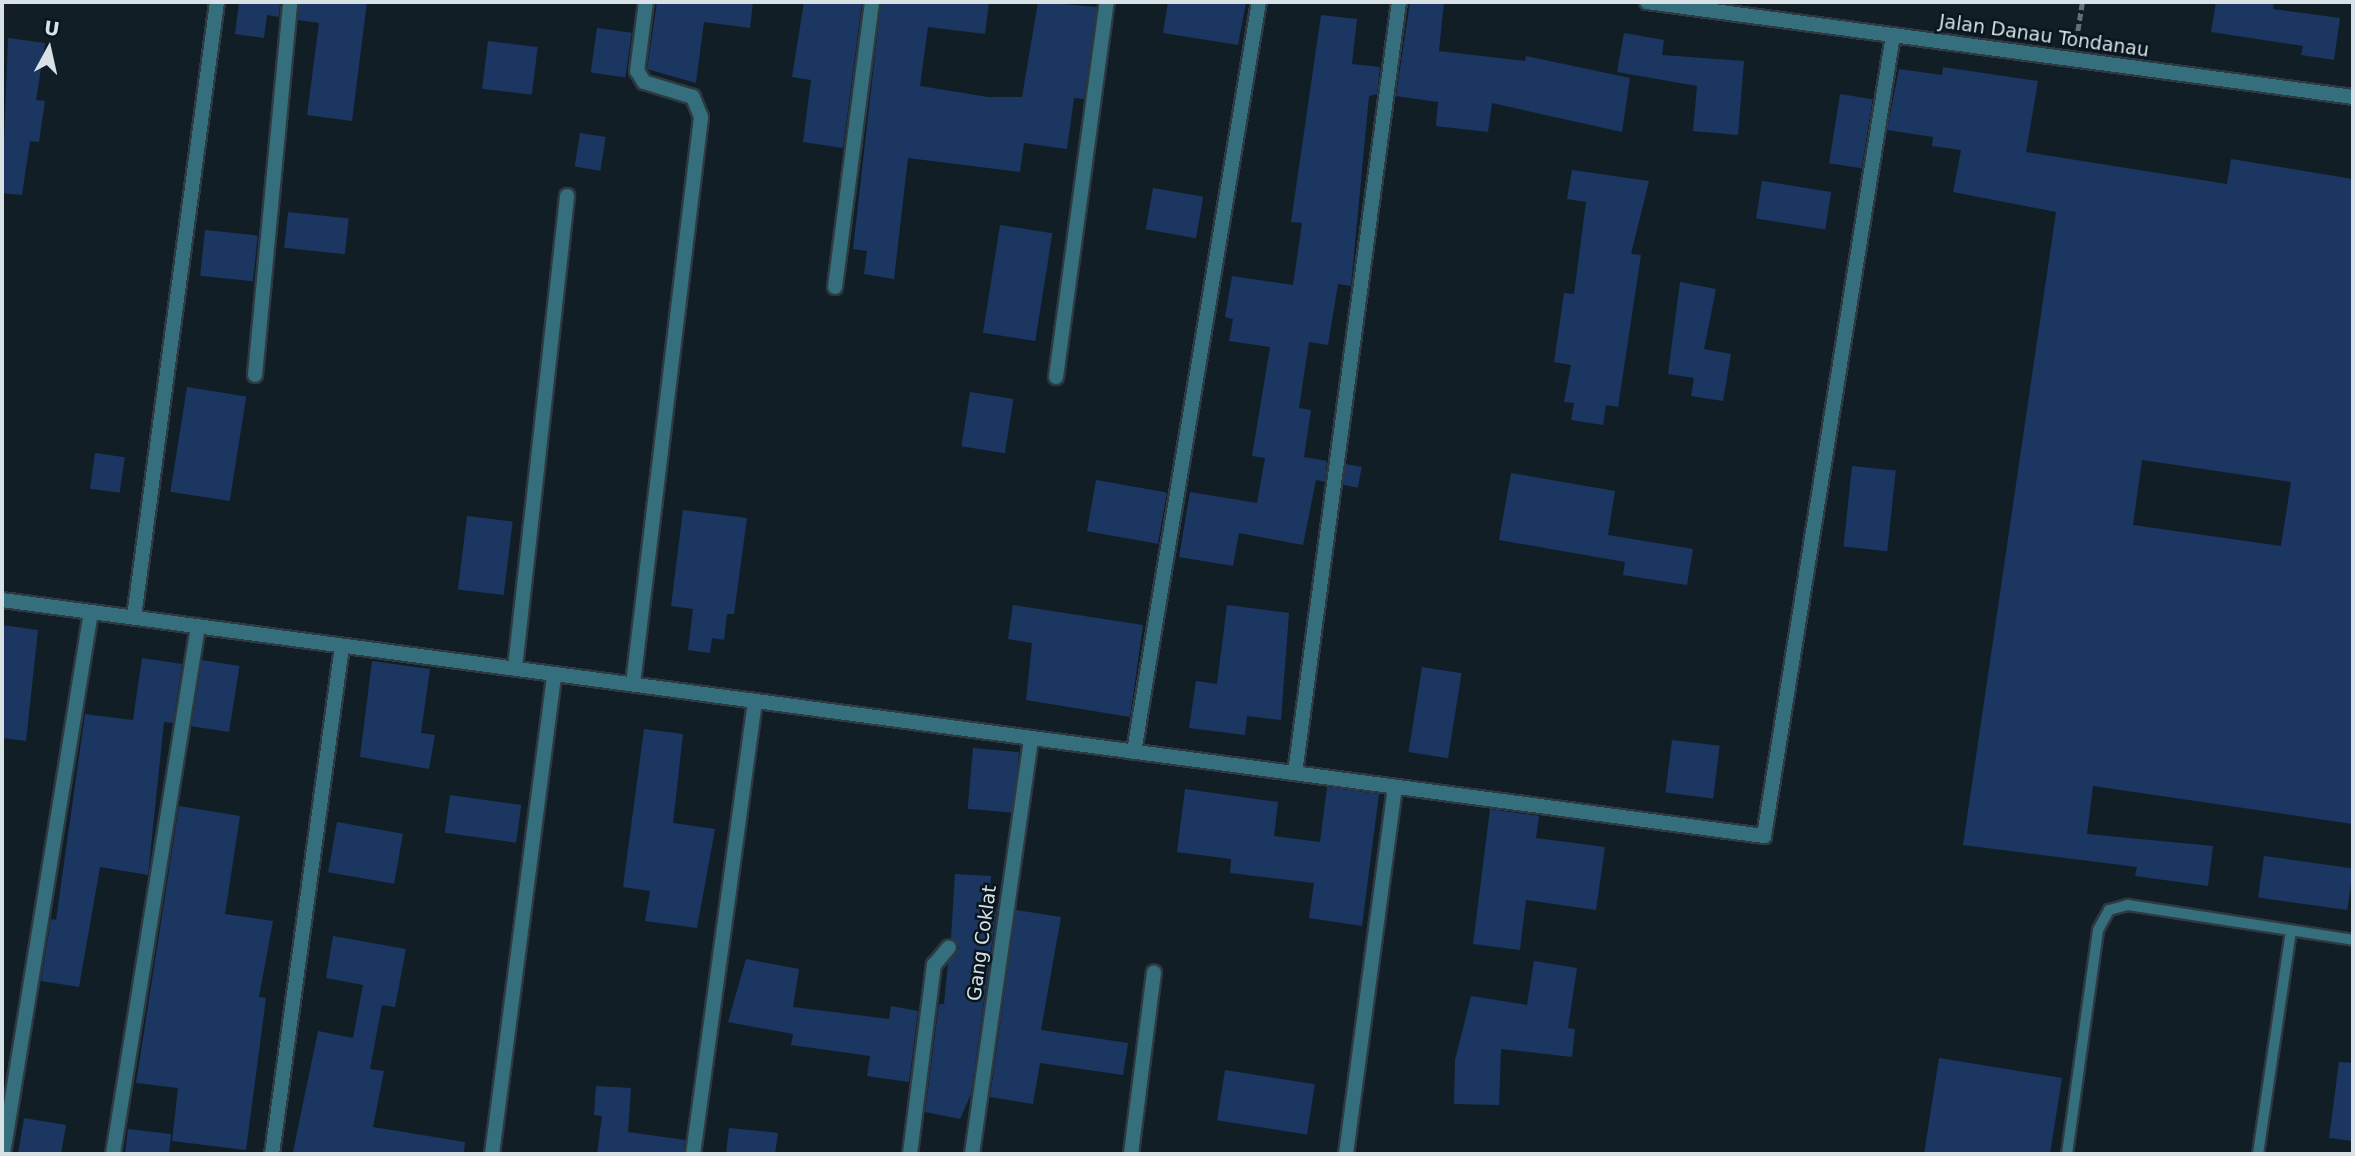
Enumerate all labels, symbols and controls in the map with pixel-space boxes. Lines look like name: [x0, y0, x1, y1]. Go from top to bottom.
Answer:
street label: Jalan Danau Tondanau: [1938, 10, 2150, 62]
north arrow: [14, 14, 84, 84]
text: U: [43, 16, 61, 40]
street label: Gang Coklat: [963, 884, 1001, 1002]

